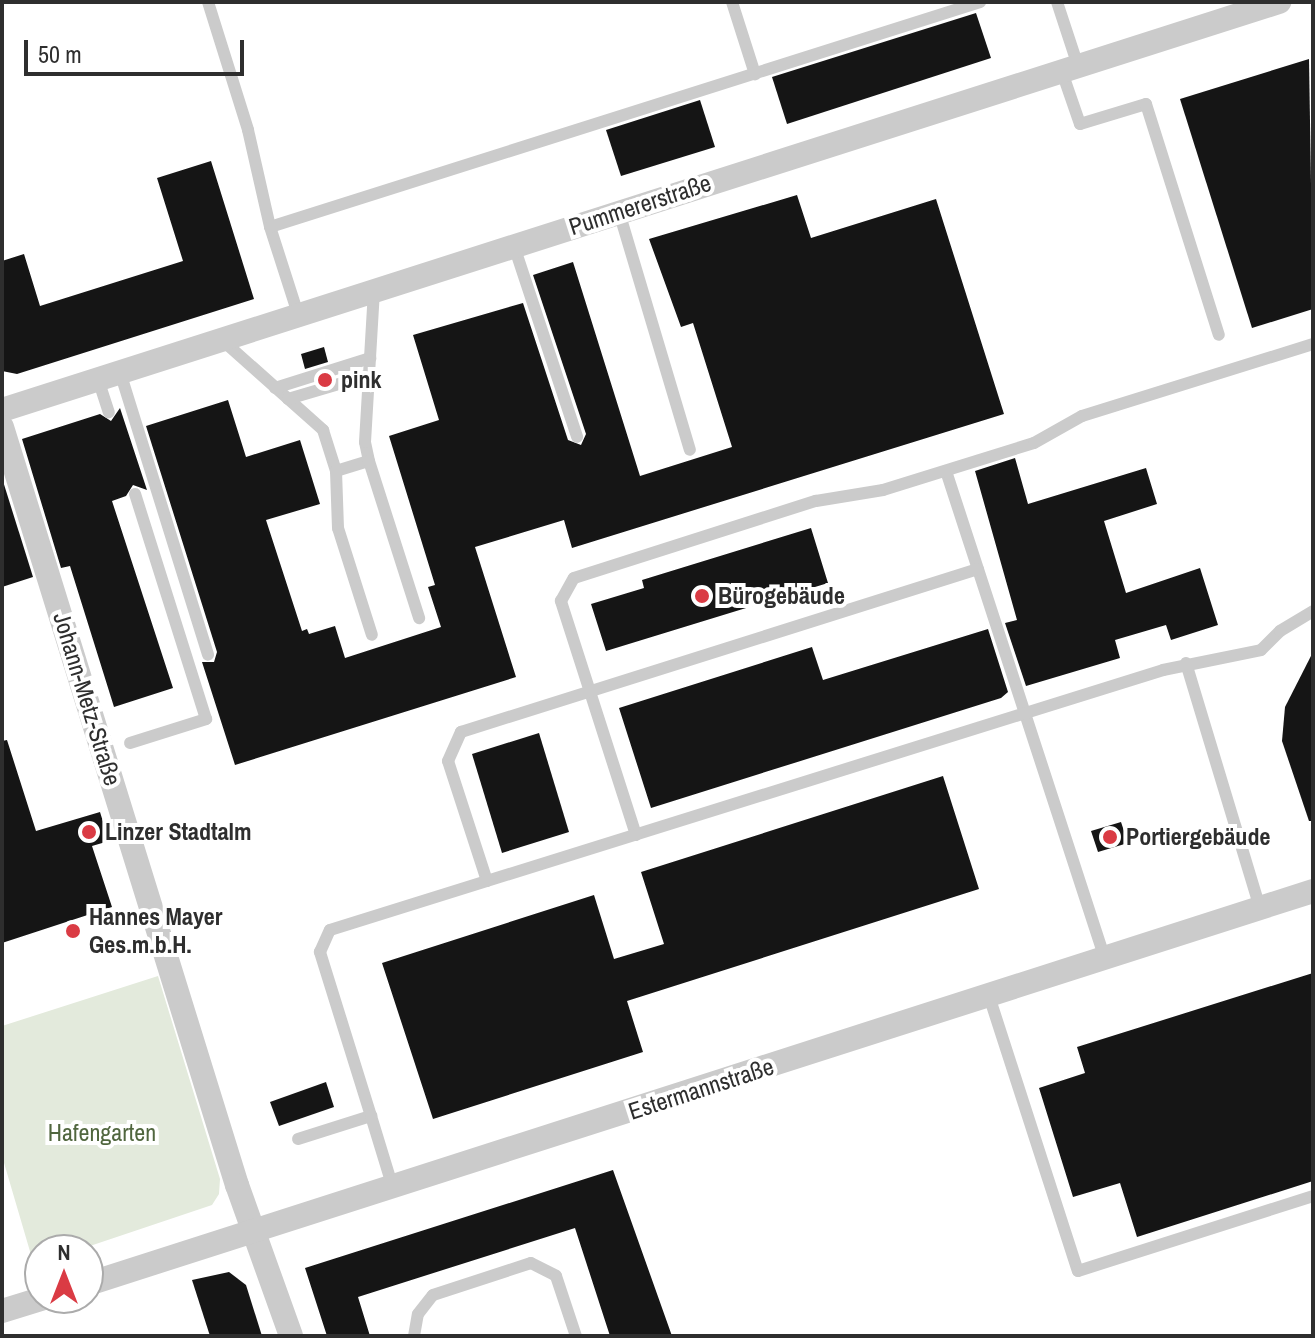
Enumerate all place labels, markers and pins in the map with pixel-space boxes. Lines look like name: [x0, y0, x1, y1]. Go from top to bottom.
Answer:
place label: pink: [341, 366, 381, 394]
marker: pink: [316, 371, 334, 389]
place label: Bürogebäude: [718, 582, 845, 610]
marker: Bürogebäude: [693, 587, 711, 605]
place label: Linzer Stadtalm: [105, 818, 252, 846]
marker: Linzer Stadtalm: [80, 823, 98, 841]
place label: Portiergebäude: [1126, 823, 1270, 851]
marker: Portiergebäude: [1101, 828, 1119, 846]
place label: Hannes Mayer Ges.m.b.H.: [89, 903, 222, 959]
marker: Hannes Mayer Ges.m.b.H.: [64, 922, 82, 940]

